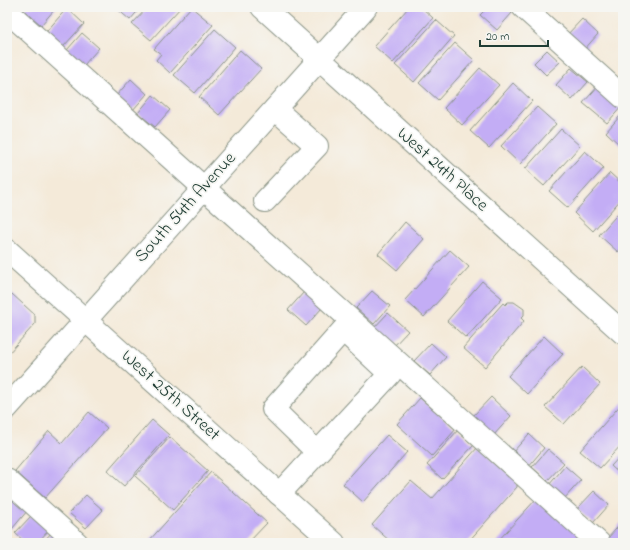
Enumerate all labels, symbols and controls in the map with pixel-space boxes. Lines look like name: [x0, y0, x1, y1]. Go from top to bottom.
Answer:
scale bar: [480, 22, 548, 48]
text: 20 m: [486, 28, 509, 46]
street label: West 24th Place: [390, 122, 494, 219]
street label: South 54th Avenue: [129, 146, 243, 269]
street label: West 25th Street: [115, 344, 225, 448]

